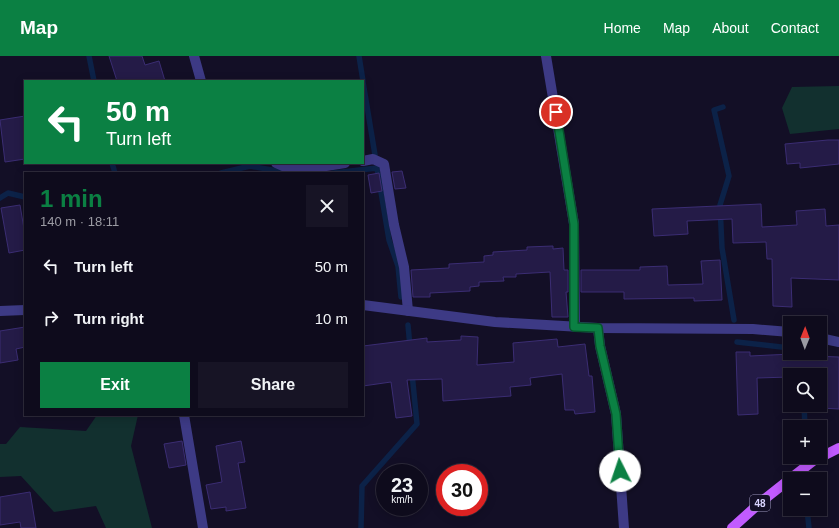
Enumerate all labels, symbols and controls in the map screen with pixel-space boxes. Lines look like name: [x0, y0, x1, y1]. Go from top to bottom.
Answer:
text: Map: [20, 17, 58, 38]
text: Home: [604, 20, 641, 36]
text: Map: [663, 20, 690, 36]
text: About: [712, 20, 749, 36]
text: Contact: [771, 20, 819, 36]
pin: [539, 95, 573, 129]
icon: left: [40, 96, 92, 148]
text: 50 m: [106, 96, 170, 127]
icon: arrive: [545, 101, 567, 123]
text: Turn left: [106, 129, 171, 149]
text: 1 min: [40, 185, 103, 212]
button: close: [306, 185, 348, 227]
text: 140 m · 18:11: [40, 214, 119, 229]
icon: left: [40, 255, 62, 277]
text: Turn left: [74, 258, 133, 275]
text: 50 m: [315, 258, 348, 275]
icon: right: [40, 307, 62, 329]
text: Turn right: [74, 310, 144, 327]
text: 10 m: [315, 310, 348, 327]
north arrow: [783, 316, 827, 360]
map controls: [783, 316, 827, 516]
button: Exit: [40, 362, 190, 408]
button: Share: [198, 362, 348, 408]
button: search: [783, 368, 827, 412]
button: +: [783, 420, 827, 464]
position arrow: [599, 450, 641, 492]
speed limit sign: 30: [436, 464, 488, 516]
button: −: [783, 472, 827, 516]
text: 23: [391, 474, 413, 496]
text: km/h: [391, 494, 413, 505]
road number: 48: [750, 495, 770, 511]

